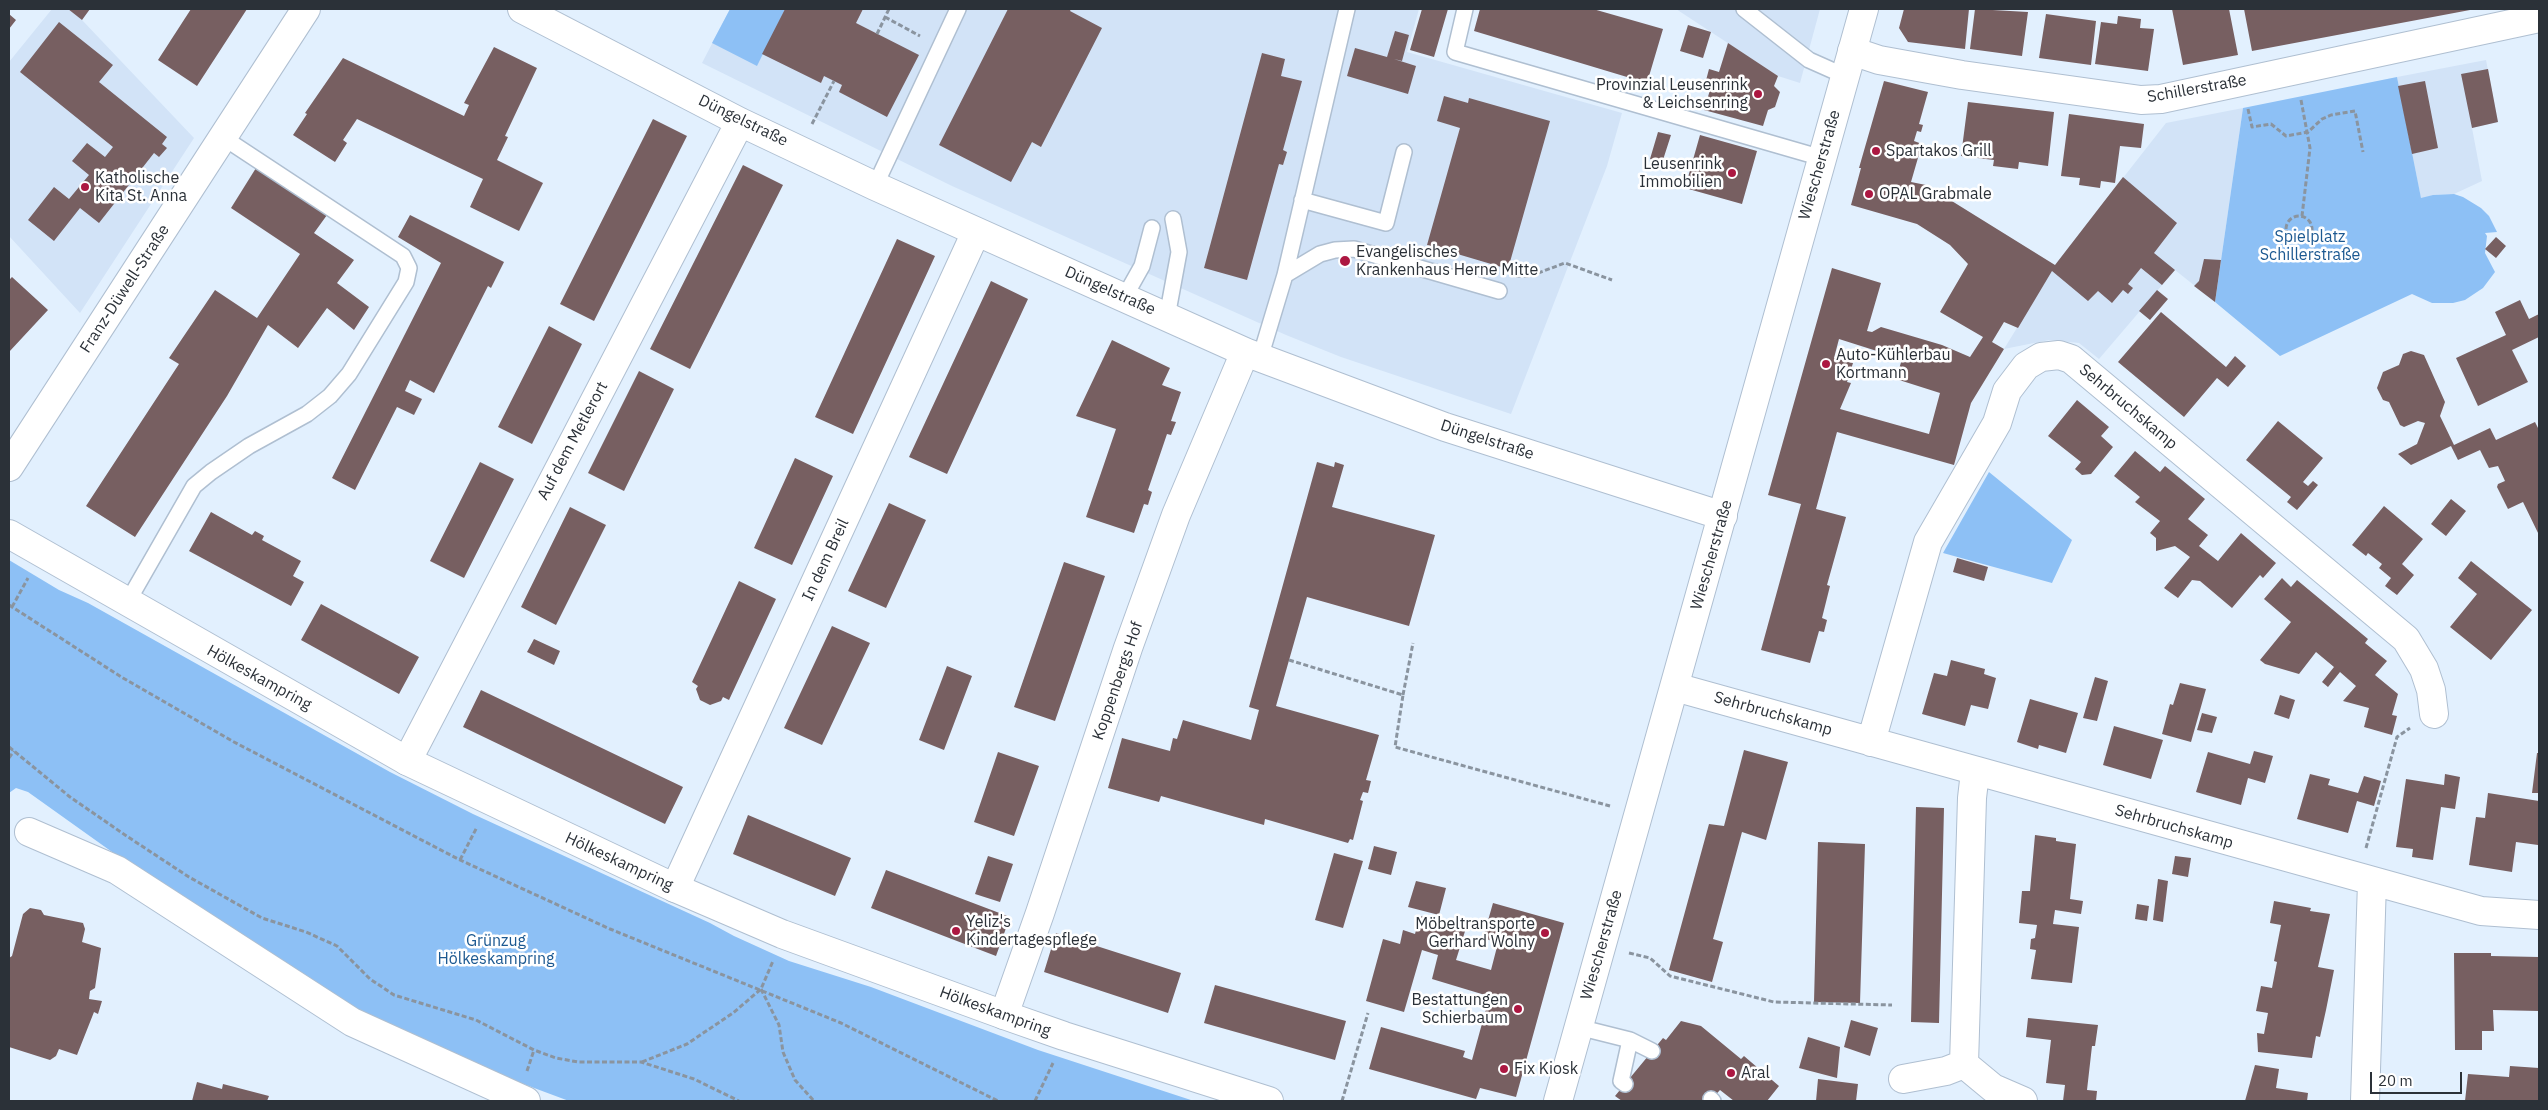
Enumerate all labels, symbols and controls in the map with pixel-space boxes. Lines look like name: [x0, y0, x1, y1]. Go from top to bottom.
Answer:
street label: Schillerstraße: [2146, 71, 2248, 107]
place label: Provinzial Leusenrink & Leichsenring: [1596, 75, 1748, 113]
marker: Provinzial Leusenrink & Leichsenring: [1752, 88, 1764, 100]
street label: Düngelstraße: [695, 91, 791, 151]
street label: Wiescherstraße: [1795, 108, 1845, 222]
place label: Spartakos Grill: [1886, 141, 1992, 161]
marker: Spartakos Grill: [1870, 145, 1882, 157]
place label: Leusenrink Immobilien: [1639, 154, 1722, 192]
marker: Leusenrink Immobilien: [1726, 167, 1738, 179]
place label: Katholische Kita St. Anna: [95, 168, 187, 206]
marker: Katholische Kita St. Anna: [79, 181, 91, 193]
place label: OPAL Grabmale: [1879, 184, 1992, 204]
marker: OPAL Grabmale: [1863, 188, 1875, 200]
street label: Franz-Düwell-Straße: [76, 221, 174, 357]
park label: Spielplatz Schillerstraße: [2260, 227, 2360, 265]
place label: Evangelisches Krankenhaus Herne Mitte: [1356, 242, 1538, 280]
marker: Evangelisches Krankenhaus Herne Mitte: [1338, 254, 1352, 268]
street label: Düngelstraße: [1062, 262, 1158, 320]
place label: Auto-Kühlerbau Kortmann: [1836, 345, 1950, 383]
marker: Auto-Kühlerbau Kortmann: [1820, 358, 1832, 370]
street label: Sehrbruchskamp: [2075, 360, 2181, 454]
street label: Auf dem Metlerort: [534, 379, 612, 503]
street label: Düngelstraße: [1438, 416, 1536, 464]
street label: Wiescherstraße: [1687, 498, 1737, 612]
street label: In dem Breil: [799, 516, 853, 604]
street label: Koppenbergs Hof: [1089, 619, 1147, 743]
street label: Hölkeskampring: [203, 641, 315, 715]
street label: Sehrbruchskamp: [1712, 688, 1834, 740]
street label: Sehrbruchskamp: [2113, 801, 2235, 853]
street label: Hölkeskampring: [562, 829, 676, 895]
street label: Wiescherstraße: [1577, 888, 1627, 1002]
place label: Yeliz's Kindertagespflege: [966, 912, 1097, 950]
place label: Möbeltransporte Gerhard Wolny: [1415, 914, 1535, 952]
marker: Yeliz's Kindertagespflege: [950, 925, 962, 937]
marker: Möbeltransporte Gerhard Wolny: [1539, 927, 1551, 939]
park label: Grünzug Hölkeskampring: [438, 931, 554, 969]
street label: Hölkeskampring: [937, 983, 1053, 1041]
place label: Bestattungen Schierbaum: [1411, 990, 1508, 1028]
marker: Bestattungen Schierbaum: [1512, 1003, 1524, 1015]
place label: Fix Kiosk: [1514, 1059, 1578, 1079]
scale bar: [2373, 1062, 2466, 1094]
marker: Fix Kiosk: [1498, 1063, 1510, 1075]
place label: Aral: [1741, 1063, 1770, 1083]
marker: Aral: [1725, 1067, 1737, 1079]
text: 20 m: [2378, 1071, 2413, 1090]

